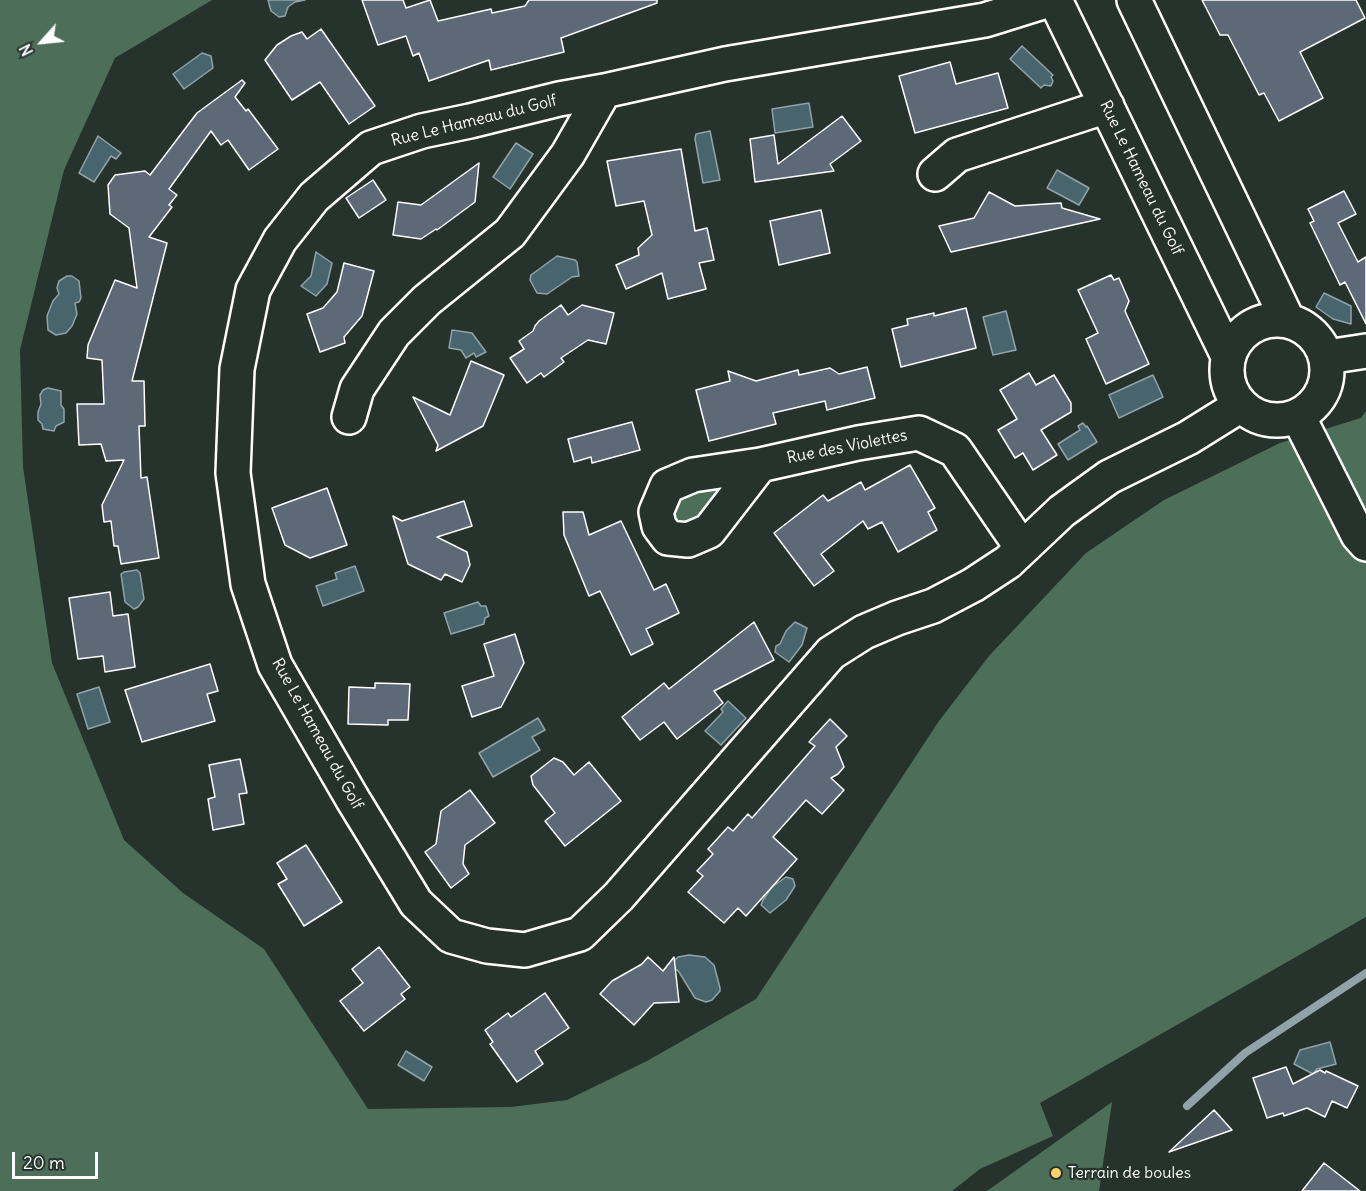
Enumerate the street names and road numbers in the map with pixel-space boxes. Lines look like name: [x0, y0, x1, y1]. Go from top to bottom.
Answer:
street label: Rue Le Hameau du Golf: [389, 91, 559, 151]
street label: Rue Le Hameau du Golf: [1095, 97, 1187, 259]
street label: Rue des Violettes: [785, 426, 909, 468]
street label: Rue Le Hameau du Golf: [267, 655, 367, 813]

